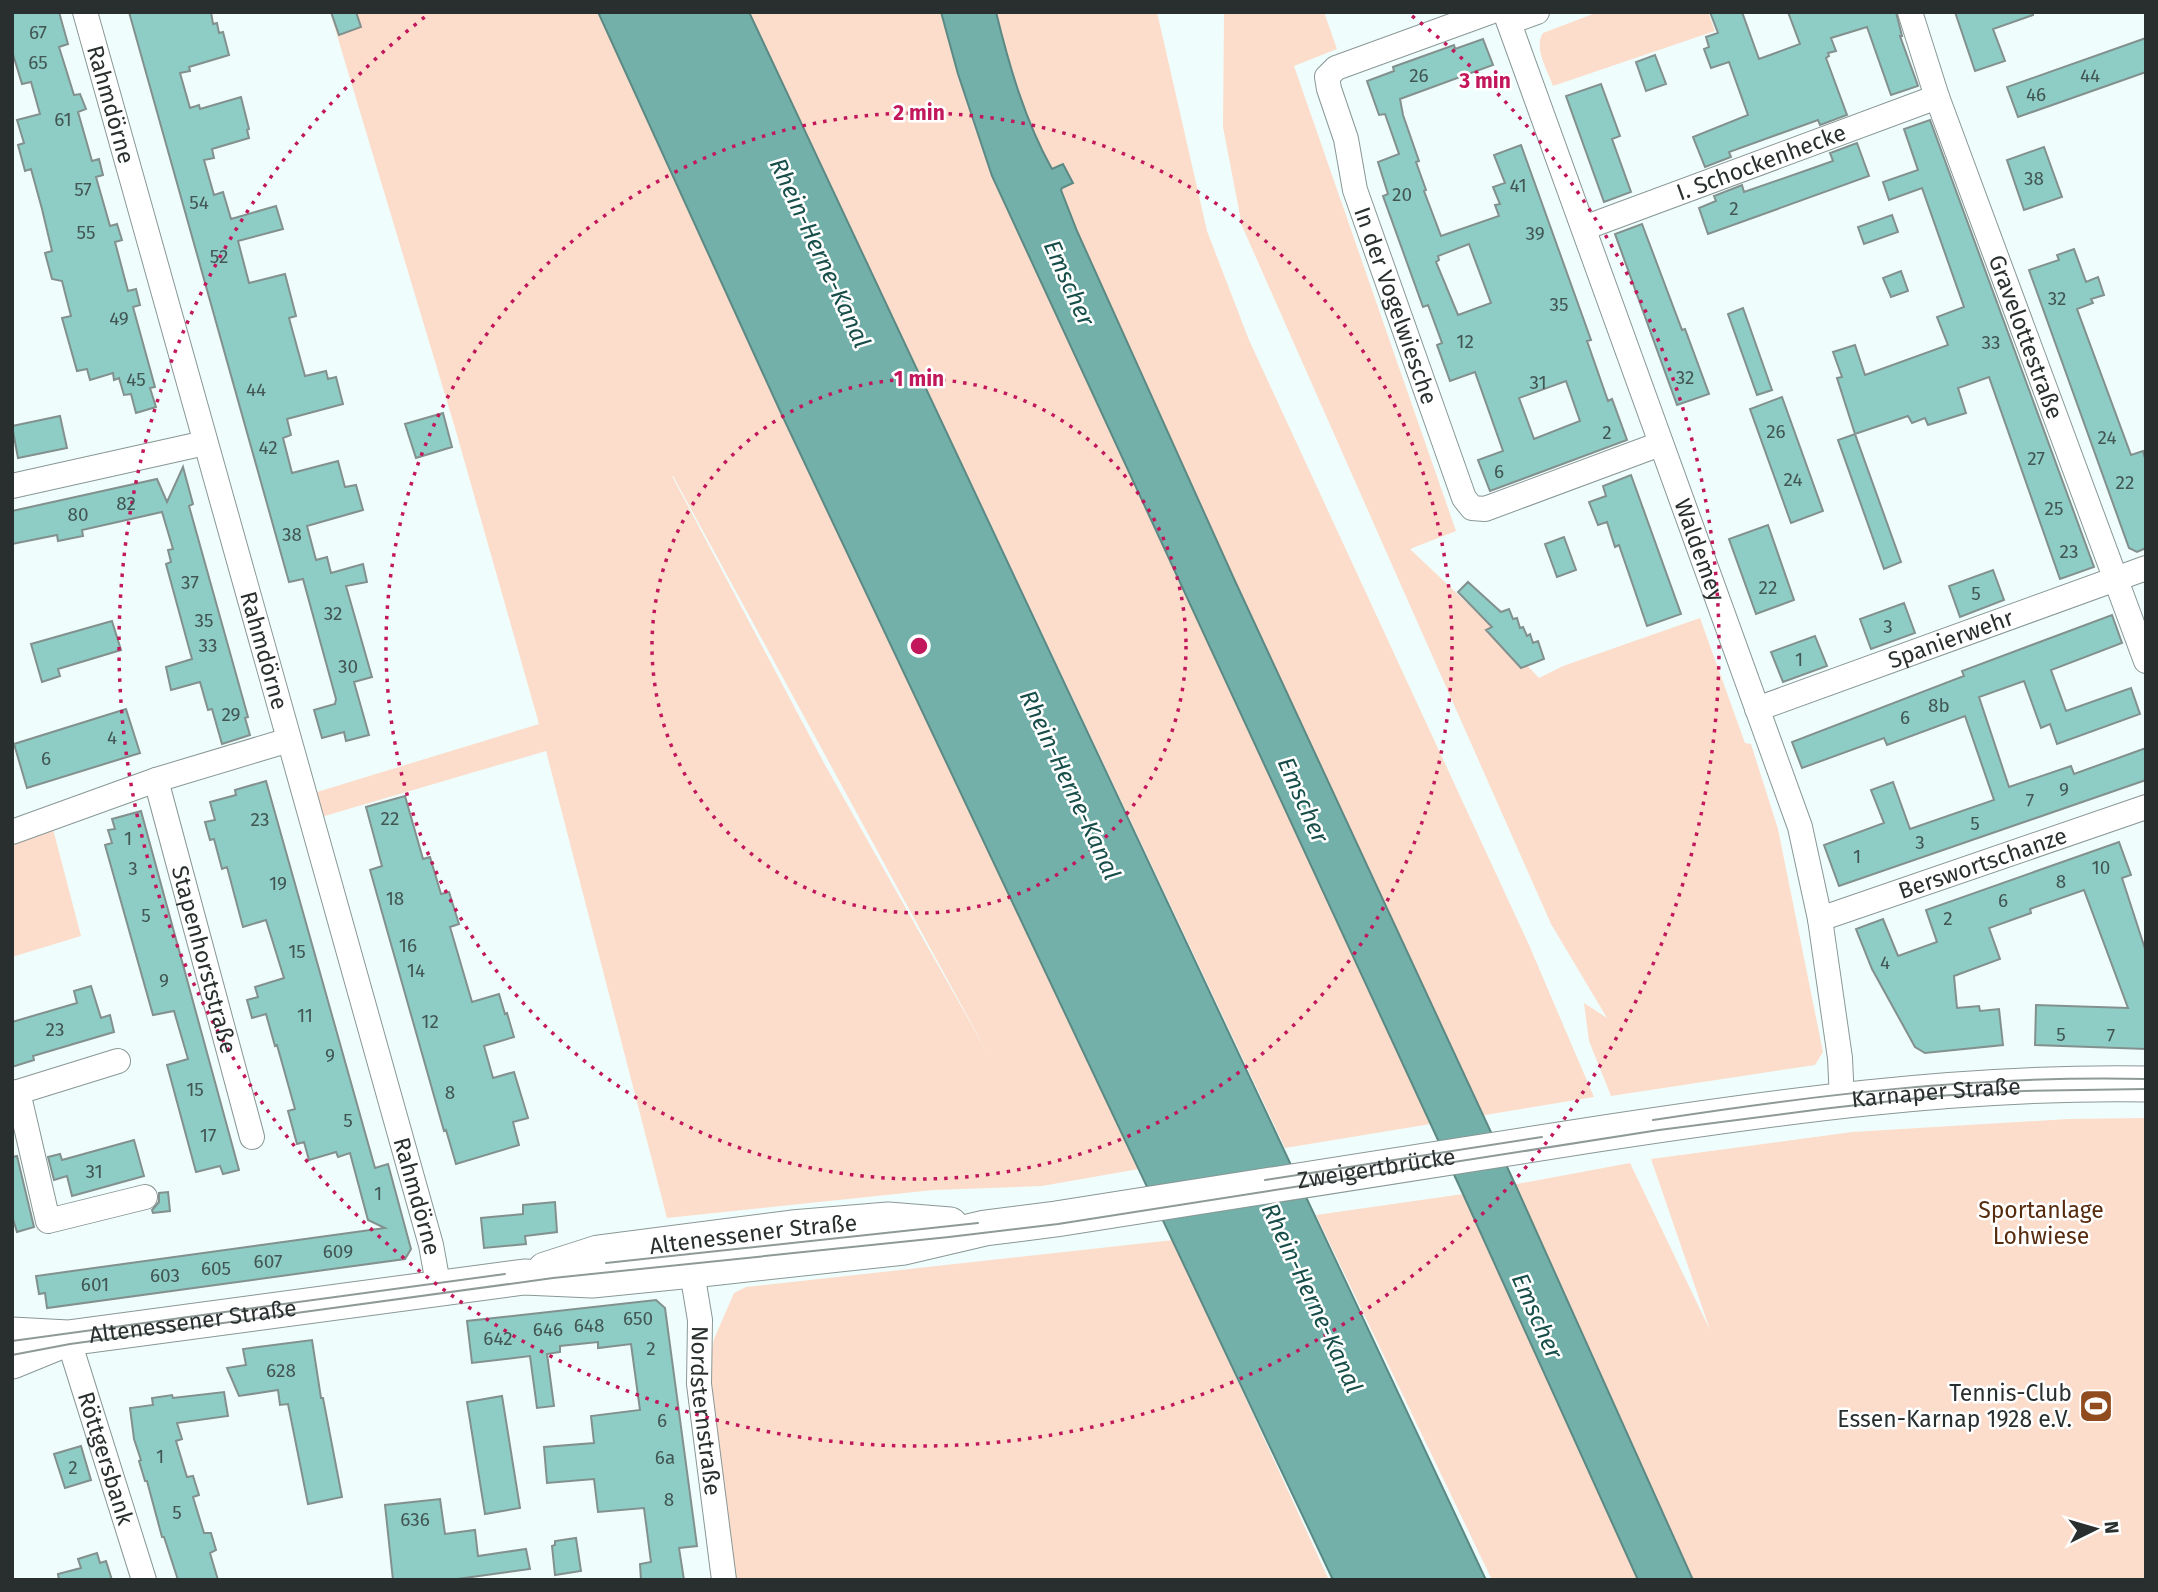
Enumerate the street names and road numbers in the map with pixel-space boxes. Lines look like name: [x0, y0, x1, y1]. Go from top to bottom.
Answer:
street label: Rahmdörne: [81, 42, 141, 167]
street label: I. Schockenhecke: [1673, 118, 1850, 206]
street label: In der Vogelwiesche: [1348, 203, 1444, 408]
street label: Gravelottestraße: [1983, 251, 2069, 423]
street label: Waldemey: [1668, 495, 1731, 606]
street label: Rahmdörne: [234, 588, 294, 713]
street label: Spanierwehr: [1884, 603, 2017, 674]
street label: Berswortschanze: [1895, 821, 2071, 905]
street label: Stapenhorststraße: [166, 863, 243, 1057]
street label: Karnaper Straße: [1850, 1072, 2021, 1113]
street label: Rahmdörne: [387, 1134, 447, 1257]
street label: Zweigertbrücke: [1295, 1142, 1457, 1195]
street label: Altenessener Straße: [648, 1209, 858, 1260]
street label: Altenessener Straße: [87, 1294, 298, 1349]
street label: Nordsternstraße: [685, 1326, 727, 1497]
street label: Röttgersbank: [72, 1388, 140, 1528]

